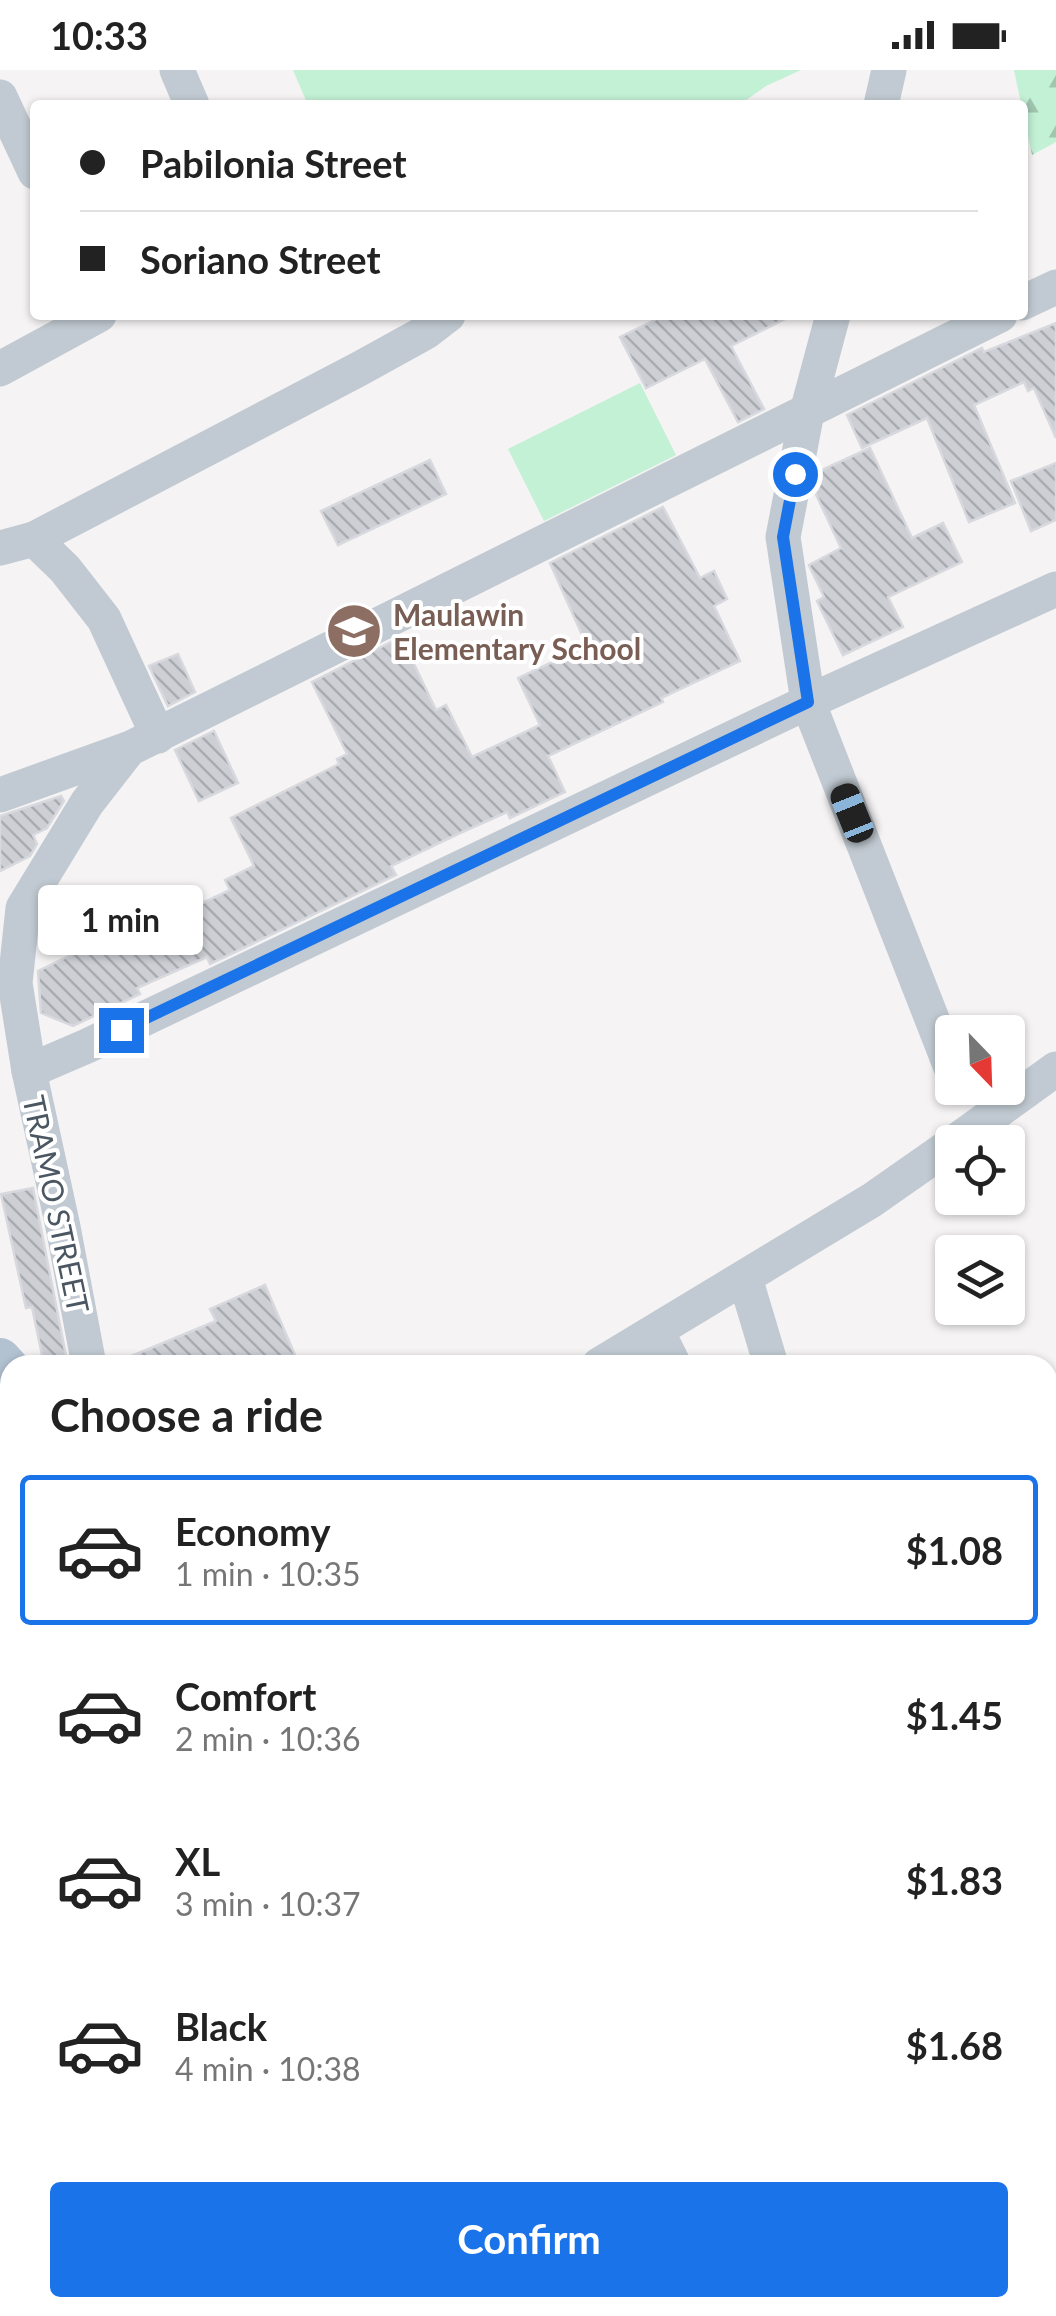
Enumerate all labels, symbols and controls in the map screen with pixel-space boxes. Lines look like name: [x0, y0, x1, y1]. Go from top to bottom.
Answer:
text: 10:33: [50, 12, 148, 58]
text: Pabilonia Street: [140, 140, 407, 186]
text: Soriano Street: [140, 236, 381, 282]
route start: [773, 452, 818, 497]
place label: Maulawin Elementary School: [393, 596, 641, 666]
school or university icon: Maulawin Elementary School: [324, 601, 384, 661]
car: [827, 780, 877, 846]
callout: 1 min: [38, 885, 204, 955]
text: 1 min: [81, 900, 160, 939]
route end: [99, 1008, 144, 1053]
north arrow: [935, 1015, 1025, 1105]
map controls: [935, 1015, 1025, 1325]
street label: TRAMO STREET: [16, 1092, 98, 1316]
button: locate: [935, 1125, 1025, 1215]
button: layers: [935, 1235, 1025, 1325]
text: Choose a ride: [50, 1388, 323, 1442]
icon: car: [55, 1505, 145, 1595]
text: Economy: [175, 1508, 330, 1554]
text: $1.08: [906, 1527, 1003, 1573]
text: 1 min · 10:35: [175, 1554, 361, 1593]
icon: car: [55, 1670, 145, 1760]
text: Comfort: [175, 1673, 316, 1719]
text: $1.45: [906, 1692, 1003, 1738]
text: 2 min · 10:36: [175, 1719, 361, 1758]
icon: car: [55, 1835, 145, 1925]
text: XL: [175, 1838, 220, 1884]
text: $1.83: [906, 1857, 1003, 1903]
text: 3 min · 10:37: [175, 1884, 361, 1923]
icon: car: [55, 2000, 145, 2090]
text: Black: [175, 2003, 267, 2049]
text: $1.68: [906, 2022, 1003, 2068]
text: 4 min · 10:38: [175, 2049, 361, 2088]
button: Confirm: [50, 2182, 1008, 2297]

